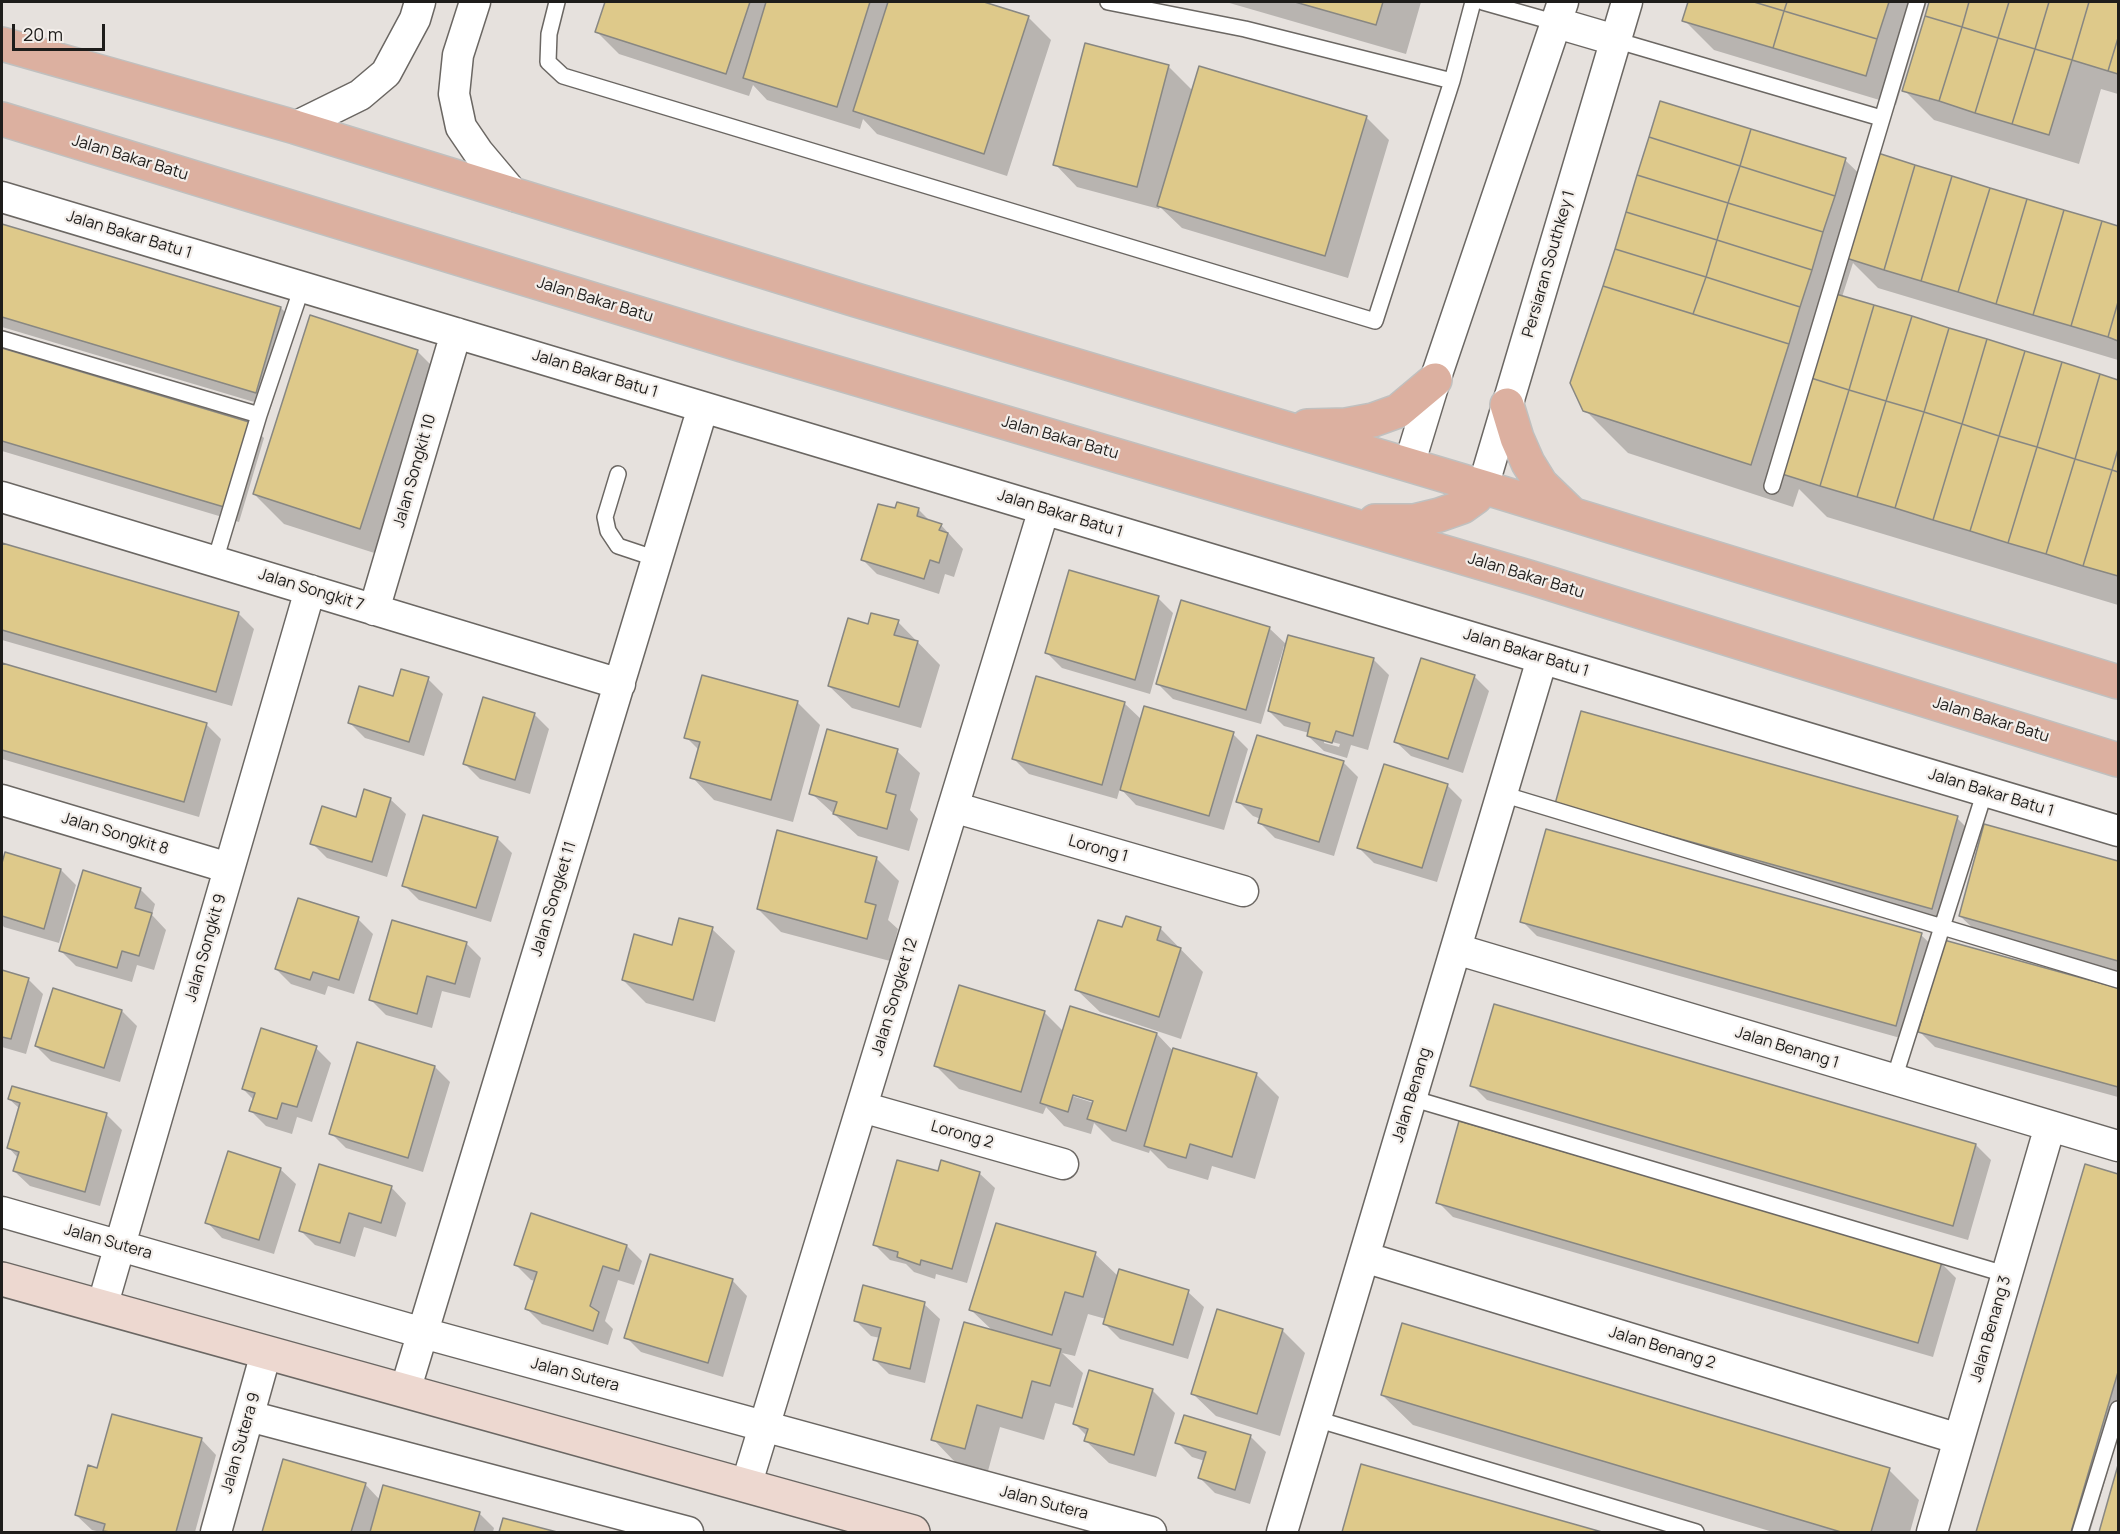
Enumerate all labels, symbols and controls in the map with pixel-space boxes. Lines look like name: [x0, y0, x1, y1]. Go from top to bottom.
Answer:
scale bar: [15, 12, 108, 50]
text: 20 m: [23, 22, 63, 46]
street label: Jalan Bakar Batu: [69, 131, 191, 185]
street label: Persiaran Southkey 1: [1519, 188, 1579, 340]
street label: Jalan Bakar Batu 1: [64, 207, 194, 263]
street label: Jalan Bakar Batu: [534, 273, 656, 327]
street label: Jalan Bakar Batu 1: [530, 346, 660, 402]
street label: Jalan Songkit 10: [390, 412, 440, 530]
street label: Jalan Bakar Batu: [999, 412, 1121, 464]
street label: Jalan Bakar Batu 1: [995, 486, 1125, 542]
street label: Jalan Bakar Batu: [1465, 549, 1587, 603]
street label: Jalan Songkit 7: [256, 565, 366, 615]
street label: Jalan Bakar Batu 1: [1461, 625, 1591, 681]
street label: Jalan Bakar Batu: [1930, 693, 2052, 747]
street label: Jalan Bakar Batu 1: [1926, 765, 2056, 821]
street label: Jalan Songkit 8: [59, 809, 171, 859]
street label: Lorong 1: [1066, 831, 1130, 867]
street label: Jalan Songket 11: [527, 839, 581, 959]
street label: Jalan Songkit 9: [181, 892, 231, 1004]
street label: Jalan Songket 12: [868, 936, 922, 1058]
street label: Jalan Benang 1: [1733, 1023, 1841, 1073]
street label: Jalan Benang: [1389, 1045, 1435, 1145]
street label: Lorong 2: [929, 1117, 995, 1153]
street label: Jalan Sutera: [62, 1220, 154, 1264]
street label: Jalan Benang 3: [1967, 1273, 2015, 1385]
street label: Jalan Benang 2: [1606, 1323, 1718, 1373]
street label: Jalan Sutera: [529, 1354, 621, 1396]
street label: Jalan Sutera 9: [217, 1390, 265, 1496]
street label: Jalan Sutera: [998, 1482, 1090, 1524]

